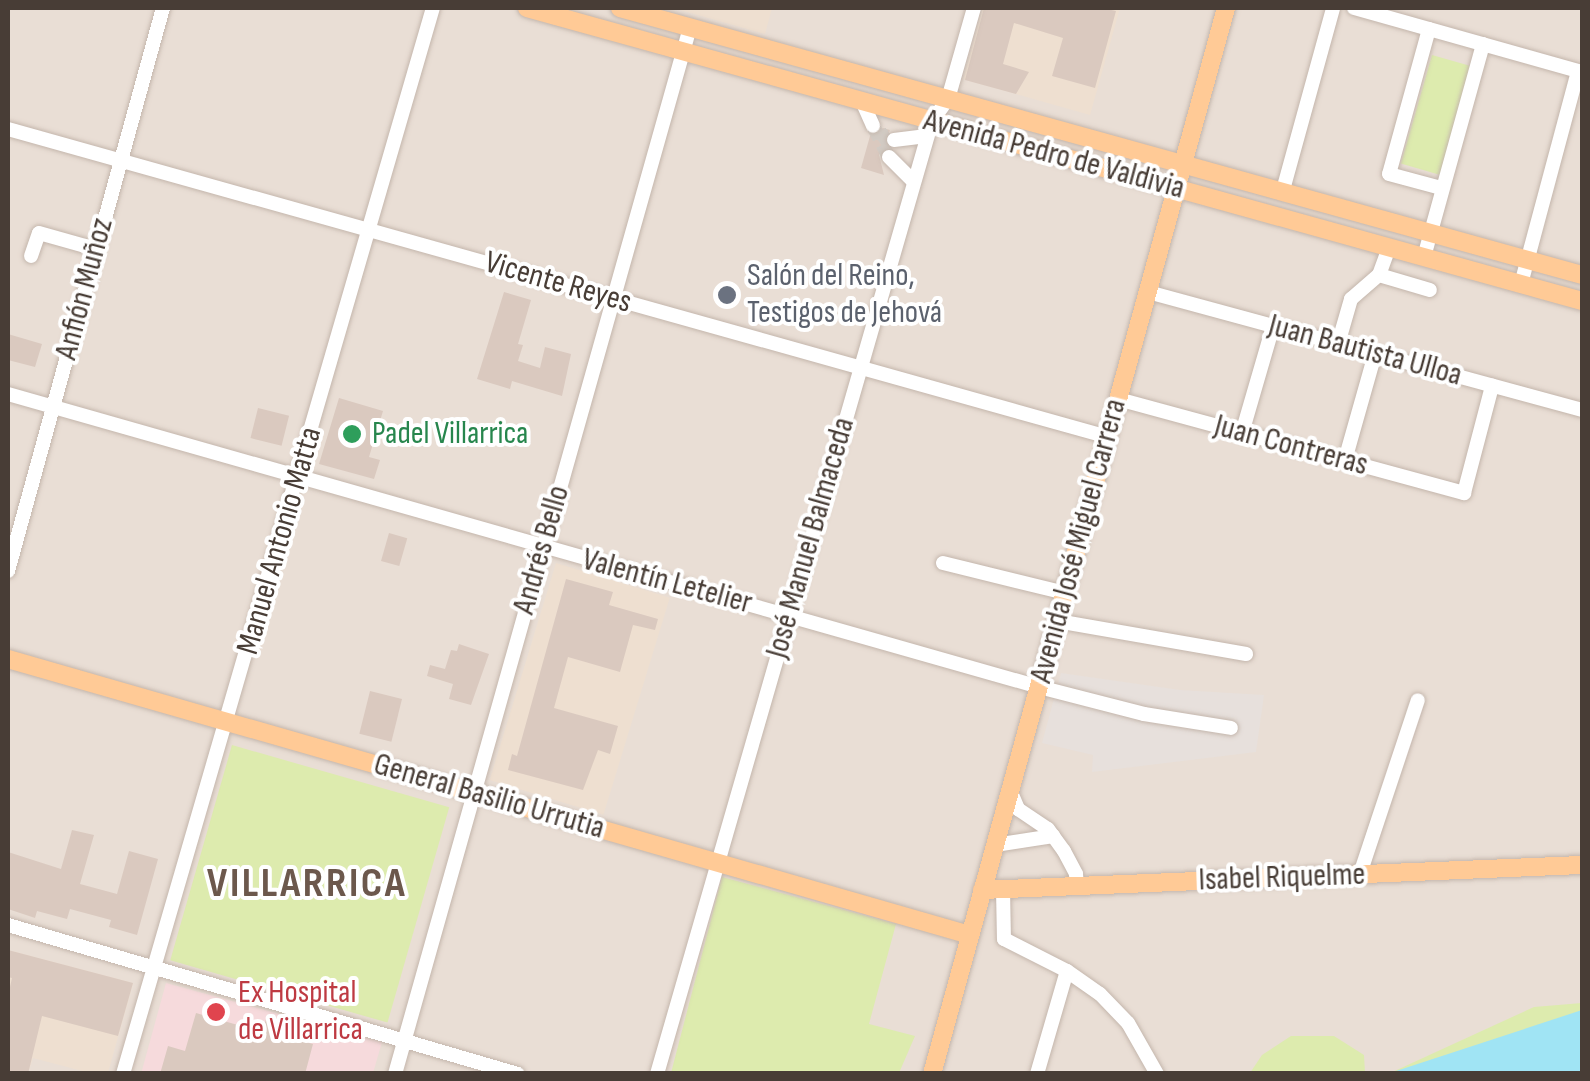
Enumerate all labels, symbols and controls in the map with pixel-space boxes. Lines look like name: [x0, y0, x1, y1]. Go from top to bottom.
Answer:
street label: Avenida Pedro de Valdivia: [919, 102, 1189, 208]
street label: Anfión Muñoz: [48, 214, 122, 364]
street label: Vicente Reyes: [480, 244, 636, 322]
place label: Salón del Reino, Testigos de Jehová: [747, 258, 942, 333]
marker: Salón del Reino, Testigos de Jehová: [716, 284, 738, 306]
street label: Juan Bautista Ulloa: [1264, 307, 1466, 395]
street label: Avenida José Miguel Carrera: [1023, 395, 1135, 687]
street label: Juan Contreras: [1210, 407, 1372, 485]
street label: José Manuel Balmaceda: [758, 413, 864, 663]
place label: Padel Villarrica: [372, 415, 528, 453]
street label: Manuel Antonio Matta: [229, 423, 331, 659]
marker: Padel Villarrica: [341, 423, 363, 445]
street label: Andrés Bello: [505, 481, 579, 619]
street label: Valentín Letelier: [578, 541, 756, 623]
street label: General Basilio Urrutia: [369, 746, 609, 848]
street label: Isabel Riquelme: [1198, 856, 1366, 900]
district label: VILLARRICA: [207, 859, 407, 909]
place label: Ex Hospital de Villarrica: [238, 975, 363, 1050]
marker: Ex Hospital de Villarrica: [203, 999, 229, 1025]

